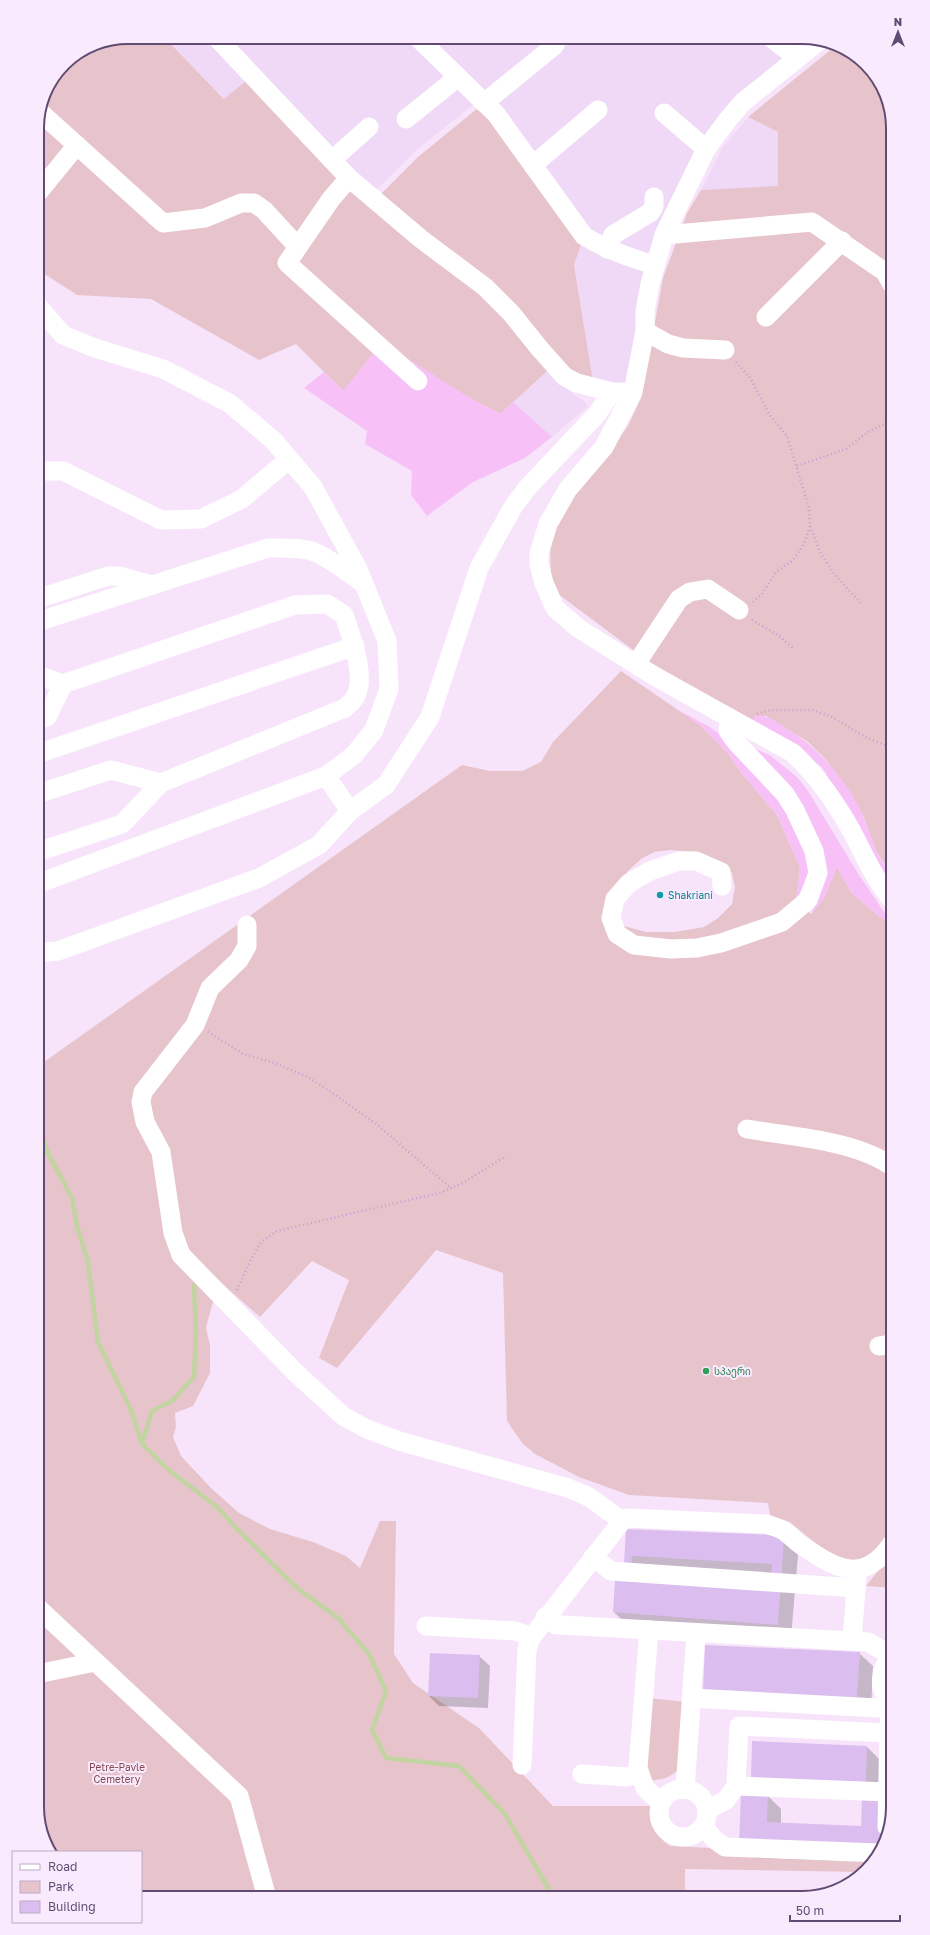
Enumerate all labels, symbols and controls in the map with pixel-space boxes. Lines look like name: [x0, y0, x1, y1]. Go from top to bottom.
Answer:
north arrow: [878, 12, 918, 52]
text: N: [894, 15, 902, 28]
place label: Shakriani: [668, 889, 713, 901]
marker: Shakriani: [655, 890, 665, 900]
place label: სპაერი: [714, 1365, 751, 1378]
marker: სპაერი: [701, 1366, 711, 1376]
park label: Petre-Pavle Cemetery: [89, 1761, 145, 1785]
legend: [12, 1851, 142, 1923]
text: Road: [48, 1859, 77, 1874]
text: Park: [48, 1879, 74, 1894]
scale bar: [790, 1897, 900, 1923]
text: Building: [48, 1899, 96, 1914]
text: 50 m: [796, 1903, 824, 1918]

